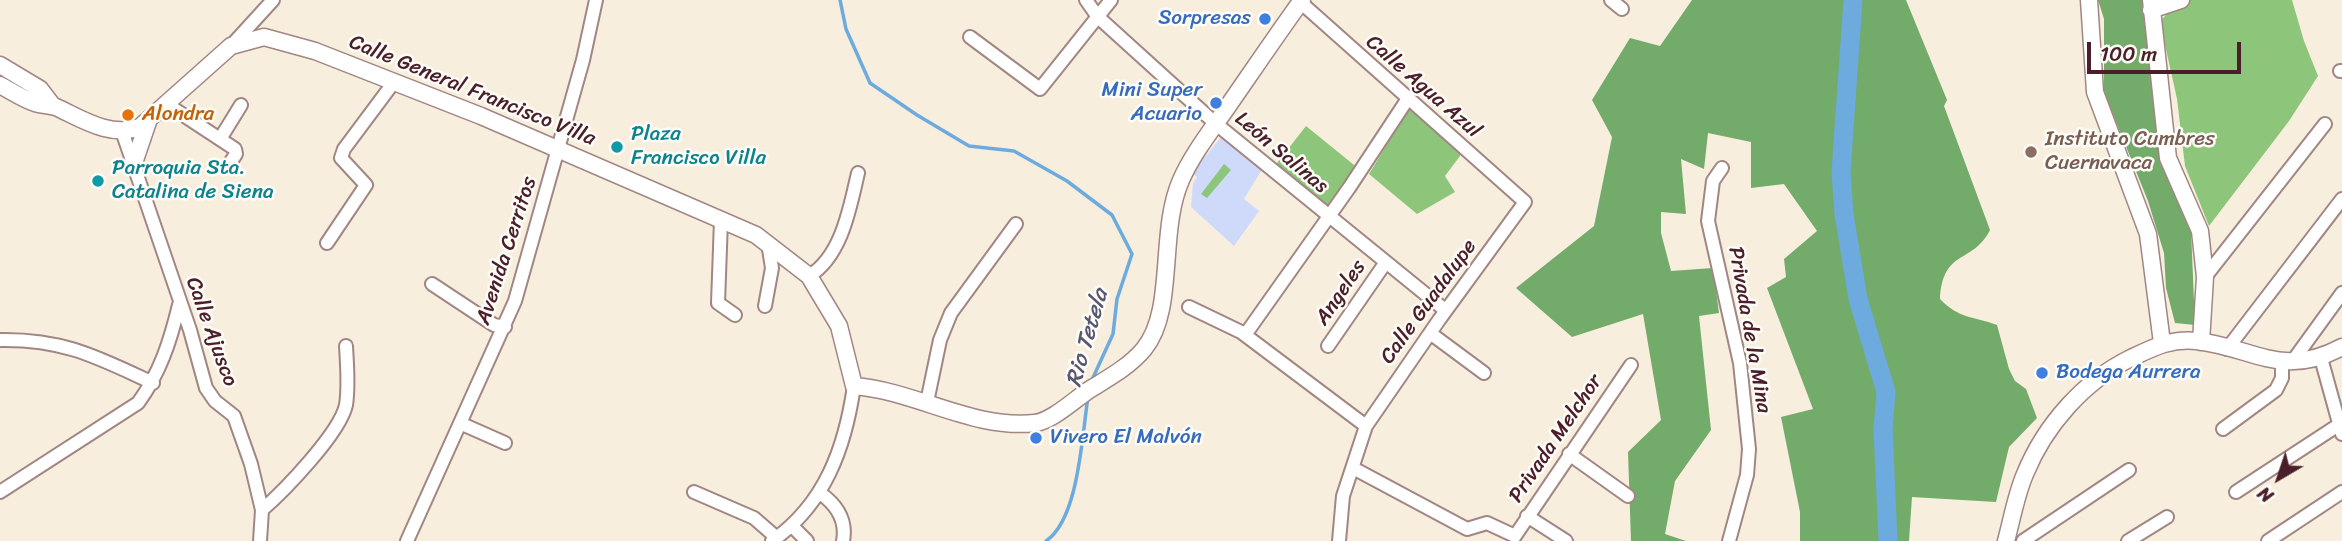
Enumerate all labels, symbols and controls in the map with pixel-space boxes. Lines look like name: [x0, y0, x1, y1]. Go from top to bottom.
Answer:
place label: Sorpresas: [1158, 6, 1251, 32]
marker: Sorpresas: [1257, 11, 1273, 27]
scale bar: [2090, 28, 2244, 72]
street label: Calle General Francisco Villa: [345, 30, 599, 152]
street label: Calle Agua Azul: [1360, 30, 1486, 144]
text: 100 m: [2100, 35, 2157, 73]
place label: Mini Super Acuario: [1102, 78, 1202, 128]
marker: Mini Super Acuario: [1208, 95, 1224, 111]
place label: Alondra: [142, 102, 214, 128]
marker: Alondra: [120, 107, 136, 123]
street label: León Salinas: [1229, 107, 1333, 199]
place label: Plaza Francisco Villa: [631, 122, 766, 172]
place label: Instituto Cumbres Cuernavaca: [2045, 127, 2215, 177]
marker: Plaza Francisco Villa: [609, 139, 625, 155]
marker: Instituto Cumbres Cuernavaca: [2023, 144, 2039, 160]
place label: Parroquia Sta. Catalina de Siena: [112, 156, 274, 206]
marker: Parroquia Sta. Catalina de Siena: [90, 173, 106, 189]
street label: Avenida Cerritos: [471, 174, 543, 328]
street label: Calle Guadalupe: [1375, 235, 1483, 369]
street label: Privada de la Mina: [1722, 245, 1776, 415]
street label: Angeles: [1310, 256, 1372, 330]
street label: Calle Ajusco: [180, 274, 242, 390]
water label: Rio Tetela: [1061, 286, 1115, 390]
place label: Bodega Aurrera: [2056, 360, 2201, 386]
marker: Bodega Aurrera: [2034, 365, 2050, 381]
street label: Privada Melchor: [1504, 370, 1608, 508]
place label: Vivero El Malvón: [1050, 425, 1202, 451]
marker: Vivero El Malvón: [1028, 430, 1044, 446]
north arrow: [2244, 443, 2314, 513]
text: N: [2250, 478, 2281, 512]

